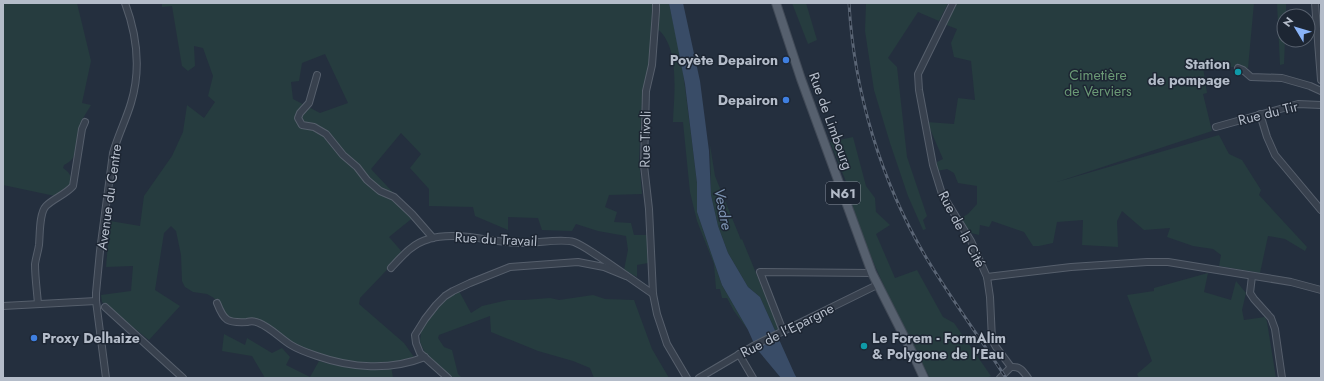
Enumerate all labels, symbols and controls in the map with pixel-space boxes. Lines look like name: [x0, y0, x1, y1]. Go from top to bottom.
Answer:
north arrow: [1276, 8, 1316, 48]
text: N: [1279, 13, 1297, 30]
place label: Poyète Depairon: [670, 50, 778, 70]
place label: Station de pompage: [1148, 54, 1230, 90]
marker: Poyète Depairon: [781, 55, 791, 65]
park label: Cimetière de Verviers: [1064, 65, 1132, 101]
marker: Station de pompage: [1233, 67, 1243, 77]
street label: Rue de Limbourg: [804, 69, 858, 173]
place label: Depairon: [718, 90, 778, 110]
marker: Depairon: [781, 95, 791, 105]
street label: Rue du Tir: [1236, 96, 1300, 130]
street label: Rue Tivoli: [635, 110, 655, 168]
street label: Avenue du Centre: [92, 143, 126, 251]
road number: N61: [826, 182, 860, 204]
water label: Vesdre: [708, 186, 738, 232]
street label: Rue de la Cité: [933, 187, 991, 271]
street label: Rue du Travail: [454, 227, 538, 251]
street label: Rue de l'Epargne: [737, 298, 837, 362]
place label: Proxy Delhaize: [42, 328, 140, 348]
place label: Le Forem - FormAlim & Polygone de l'Eau: [872, 328, 1006, 364]
marker: Proxy Delhaize: [29, 333, 39, 343]
marker: Le Forem - FormAlim & Polygone de l'Eau: [859, 341, 869, 351]

